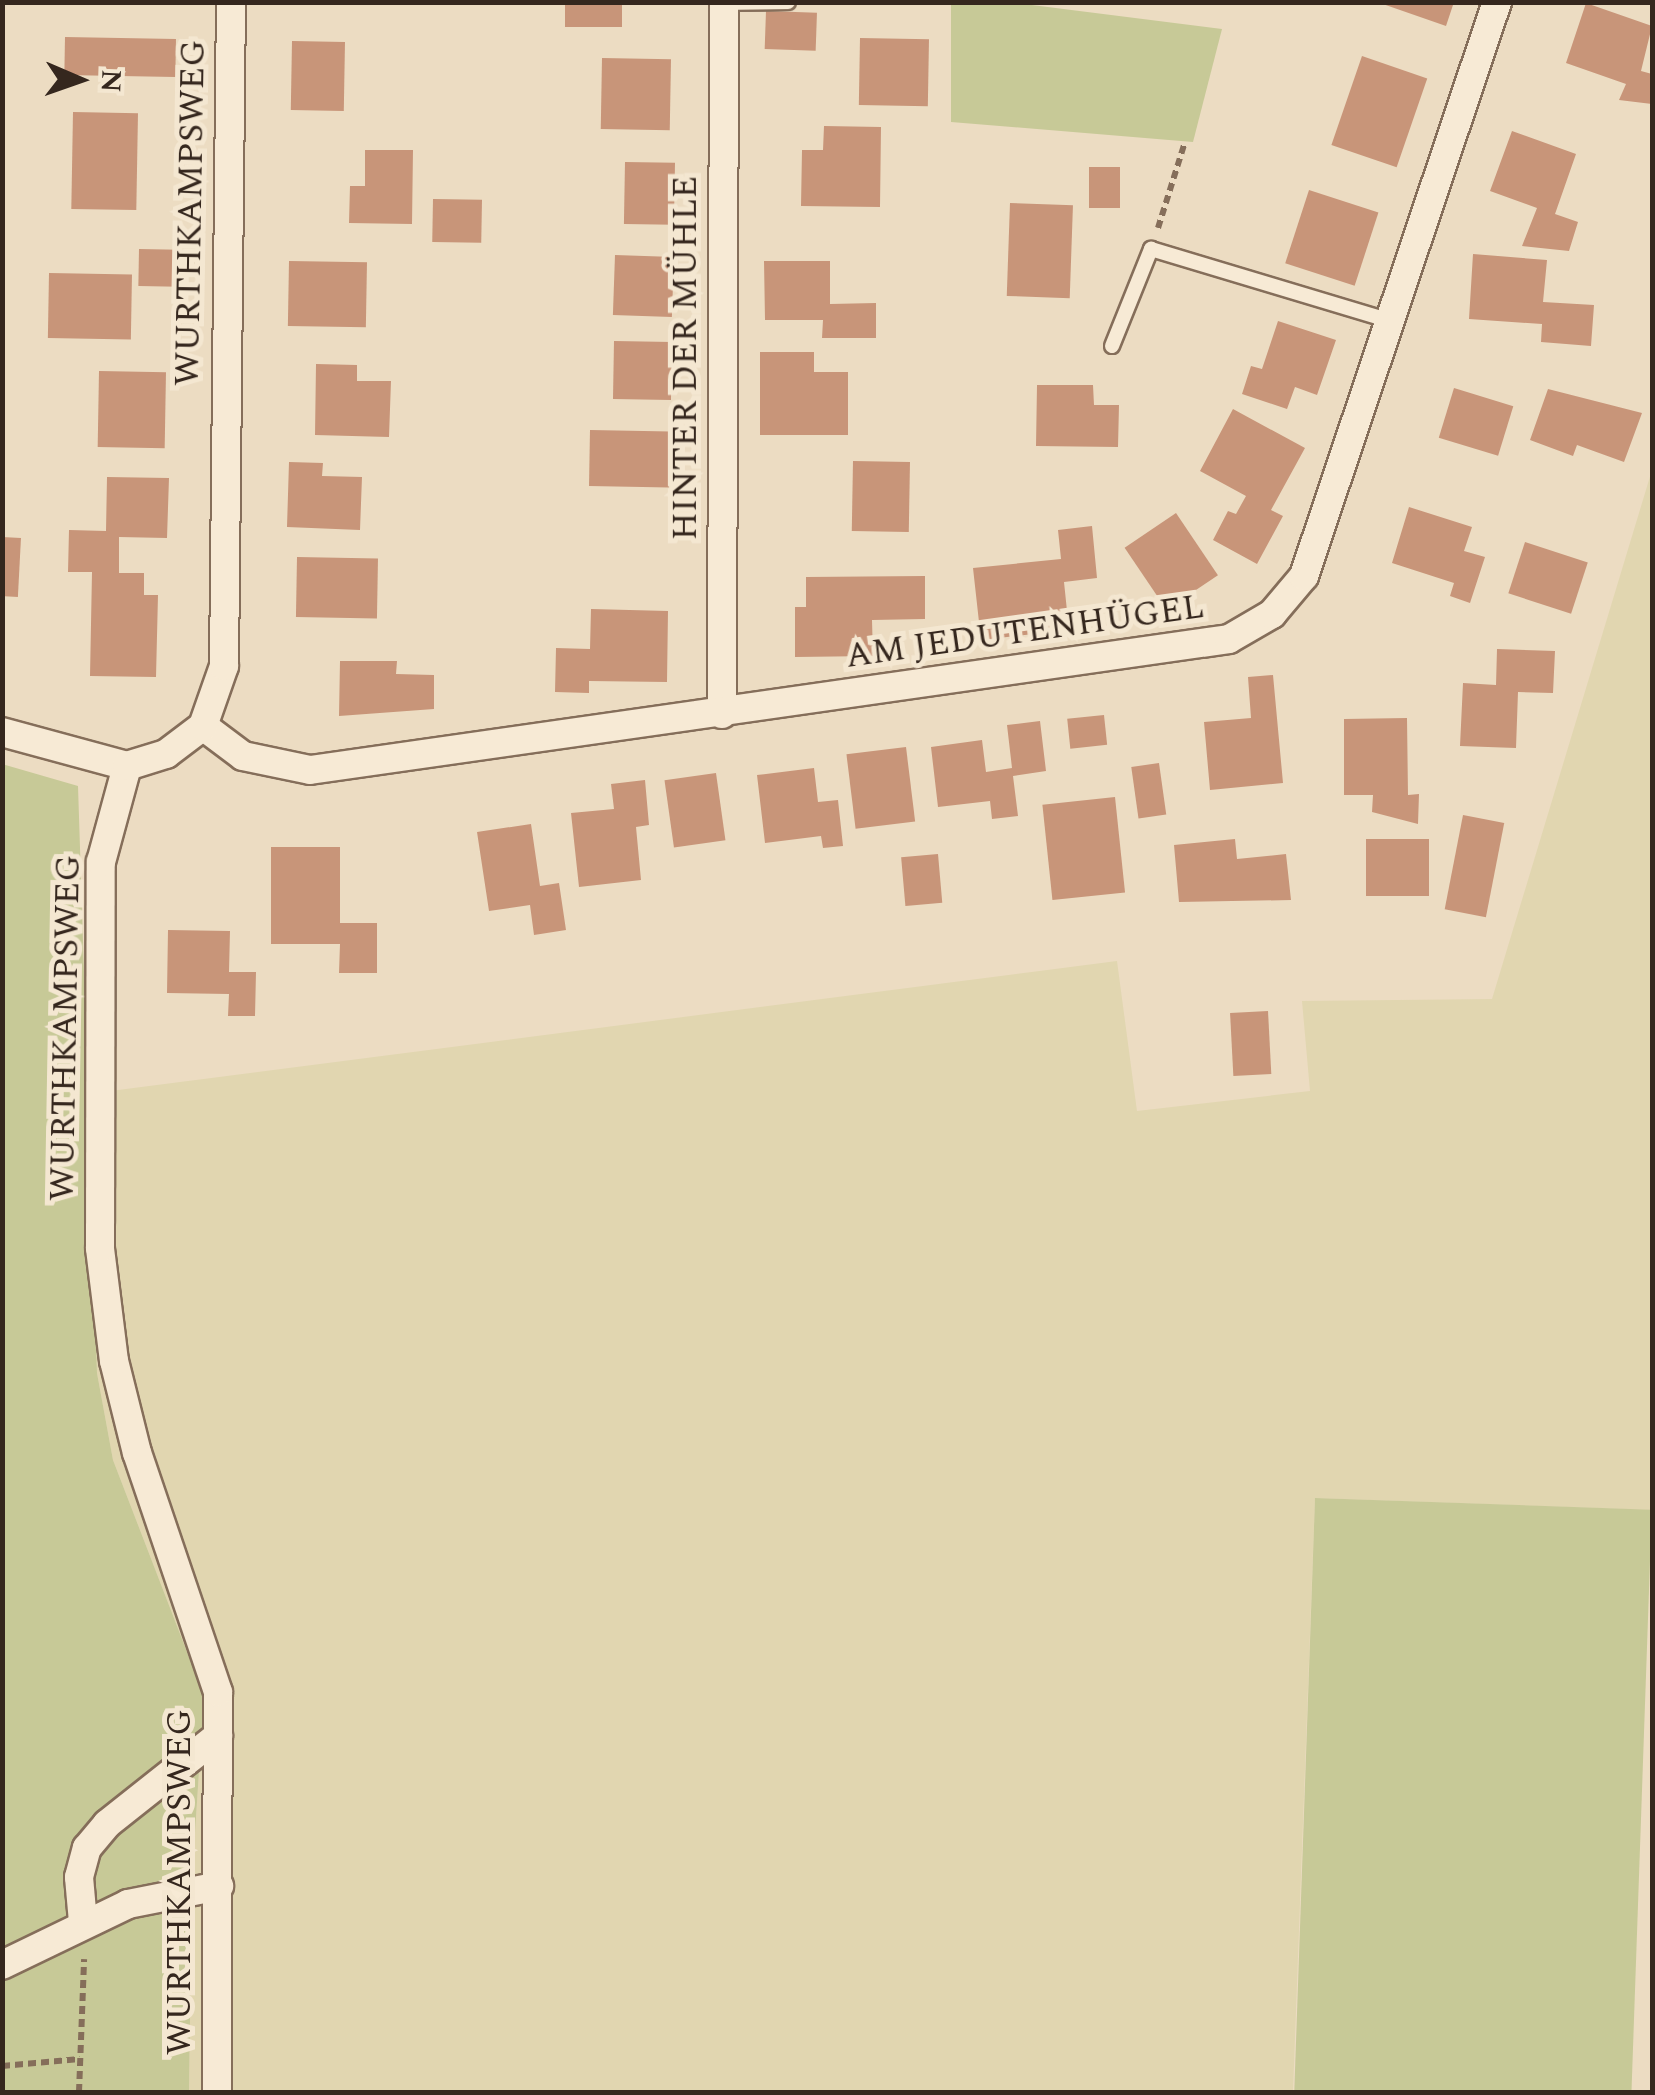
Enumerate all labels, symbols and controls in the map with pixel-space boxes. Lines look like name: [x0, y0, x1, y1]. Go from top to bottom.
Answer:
north arrow: [30, 30, 130, 130]
street label: WURTHKAMPSWEG: [167, 40, 215, 386]
text: N: [89, 69, 132, 93]
street label: HINTER DER MÜHLE: [665, 176, 707, 540]
street label: AM JEDUTENHÜGEL: [843, 586, 1207, 678]
street label: WURTHKAMPSWEG: [42, 855, 90, 1201]
street label: WURTHKAMPSWEG: [159, 1709, 201, 2055]

